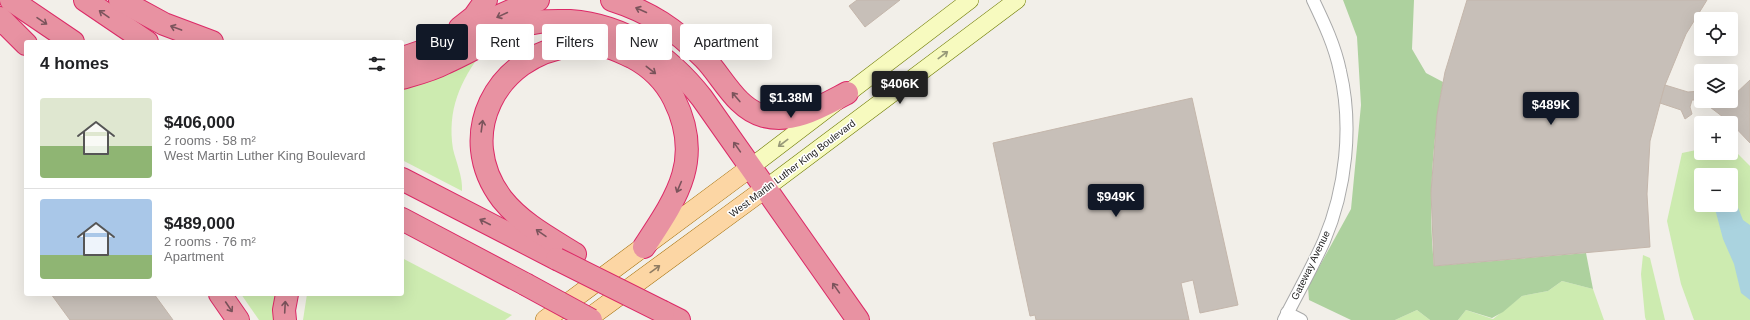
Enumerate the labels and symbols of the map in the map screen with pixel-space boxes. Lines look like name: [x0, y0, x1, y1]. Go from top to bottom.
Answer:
one-way arrow: [635, 6, 647, 13]
one-way arrow: [99, 10, 110, 18]
one-way arrow: [497, 12, 509, 19]
one-way arrow: [36, 17, 47, 25]
one-way arrow: [170, 24, 183, 31]
one-way arrow: [937, 51, 948, 60]
one-way arrow: [645, 65, 656, 74]
pin: $406K: [872, 71, 928, 105]
pin: $1.38M: [758, 85, 824, 119]
one-way arrow: [732, 91, 741, 102]
pin: $489K: [1523, 92, 1579, 126]
street label: West Martin Luther King Boulevard: [727, 117, 857, 219]
one-way arrow: [478, 120, 486, 133]
one-way arrow: [778, 139, 789, 147]
one-way arrow: [733, 142, 741, 153]
one-way arrow: [675, 181, 682, 193]
pin: $949K: [1088, 184, 1144, 218]
one-way arrow: [480, 218, 492, 225]
one-way arrow: [536, 229, 547, 237]
street label: Gateway Avenue: [1289, 229, 1332, 302]
one-way arrow: [649, 265, 660, 273]
one-way arrow: [832, 283, 840, 294]
one-way arrow: [225, 301, 233, 312]
one-way arrow: [281, 301, 289, 314]

